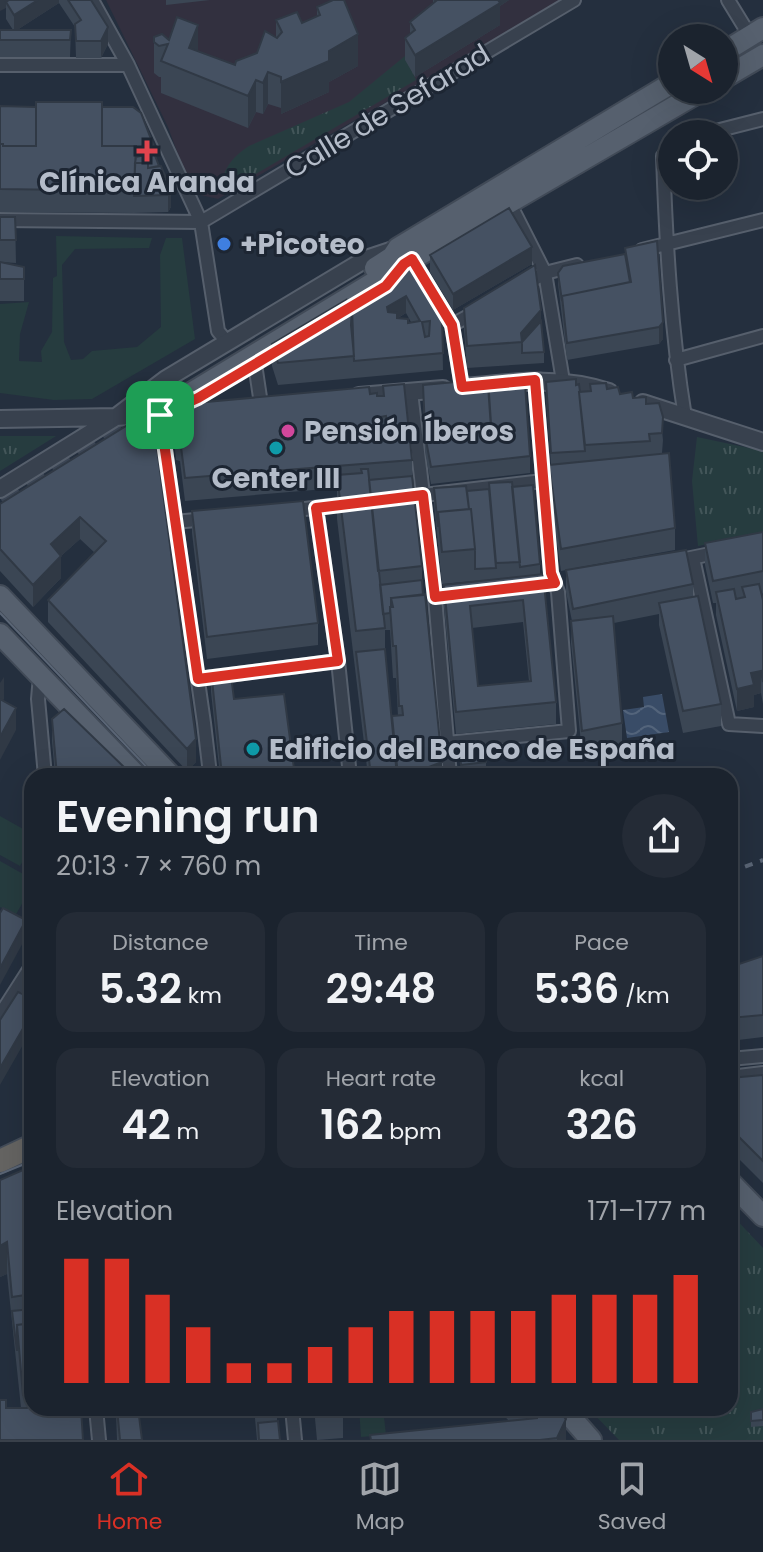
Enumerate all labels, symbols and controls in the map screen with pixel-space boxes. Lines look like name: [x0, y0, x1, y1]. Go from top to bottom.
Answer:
north arrow: [658, 24, 738, 104]
map controls: [658, 24, 738, 200]
street label: Calle de Sefarad: [277, 35, 497, 188]
button: locate: [658, 120, 738, 200]
marker: Clínica Aranda: [136, 140, 158, 162]
place label: Clínica Aranda: [39, 163, 255, 202]
place label: +Picoteo: [240, 225, 365, 264]
marker: +Picoteo: [215, 235, 233, 253]
pin: [126, 381, 194, 449]
icon: arrive: [138, 393, 182, 437]
place label: Pensión Íberos: [304, 412, 514, 451]
marker: Pensión Íberos: [279, 422, 297, 440]
marker: Center III: [267, 439, 285, 457]
place label: Center III: [212, 459, 340, 498]
place label: Edificio del Banco de España: [269, 730, 675, 769]
marker: Edificio del Banco de España: [244, 740, 262, 758]
text: Evening run: [56, 786, 320, 847]
button: share: [622, 794, 706, 878]
text: 20:13 · 7 × 760 m: [56, 848, 261, 884]
text: Distance: [112, 927, 209, 958]
text: Time: [354, 927, 408, 958]
text: Pace: [574, 927, 629, 958]
text: 5.32: [99, 961, 182, 1017]
text: 29:48: [326, 961, 436, 1017]
text: 5:36: [534, 961, 619, 1017]
text: km: [182, 980, 222, 1011]
text: /km: [619, 980, 670, 1011]
text: Elevation: [111, 1063, 210, 1094]
text: Heart rate: [326, 1063, 436, 1094]
text: kcal: [579, 1063, 624, 1094]
text: 42: [121, 1097, 171, 1153]
text: 162: [320, 1097, 383, 1153]
text: 326: [565, 1097, 638, 1153]
text: m: [171, 1116, 199, 1147]
text: bpm: [383, 1116, 442, 1147]
text: Elevation: [56, 1193, 173, 1229]
text: 171–177 m: [587, 1193, 706, 1229]
tab: Home: [97, 1457, 162, 1538]
tab: Map: [356, 1457, 404, 1538]
tab: Saved: [598, 1457, 666, 1538]

